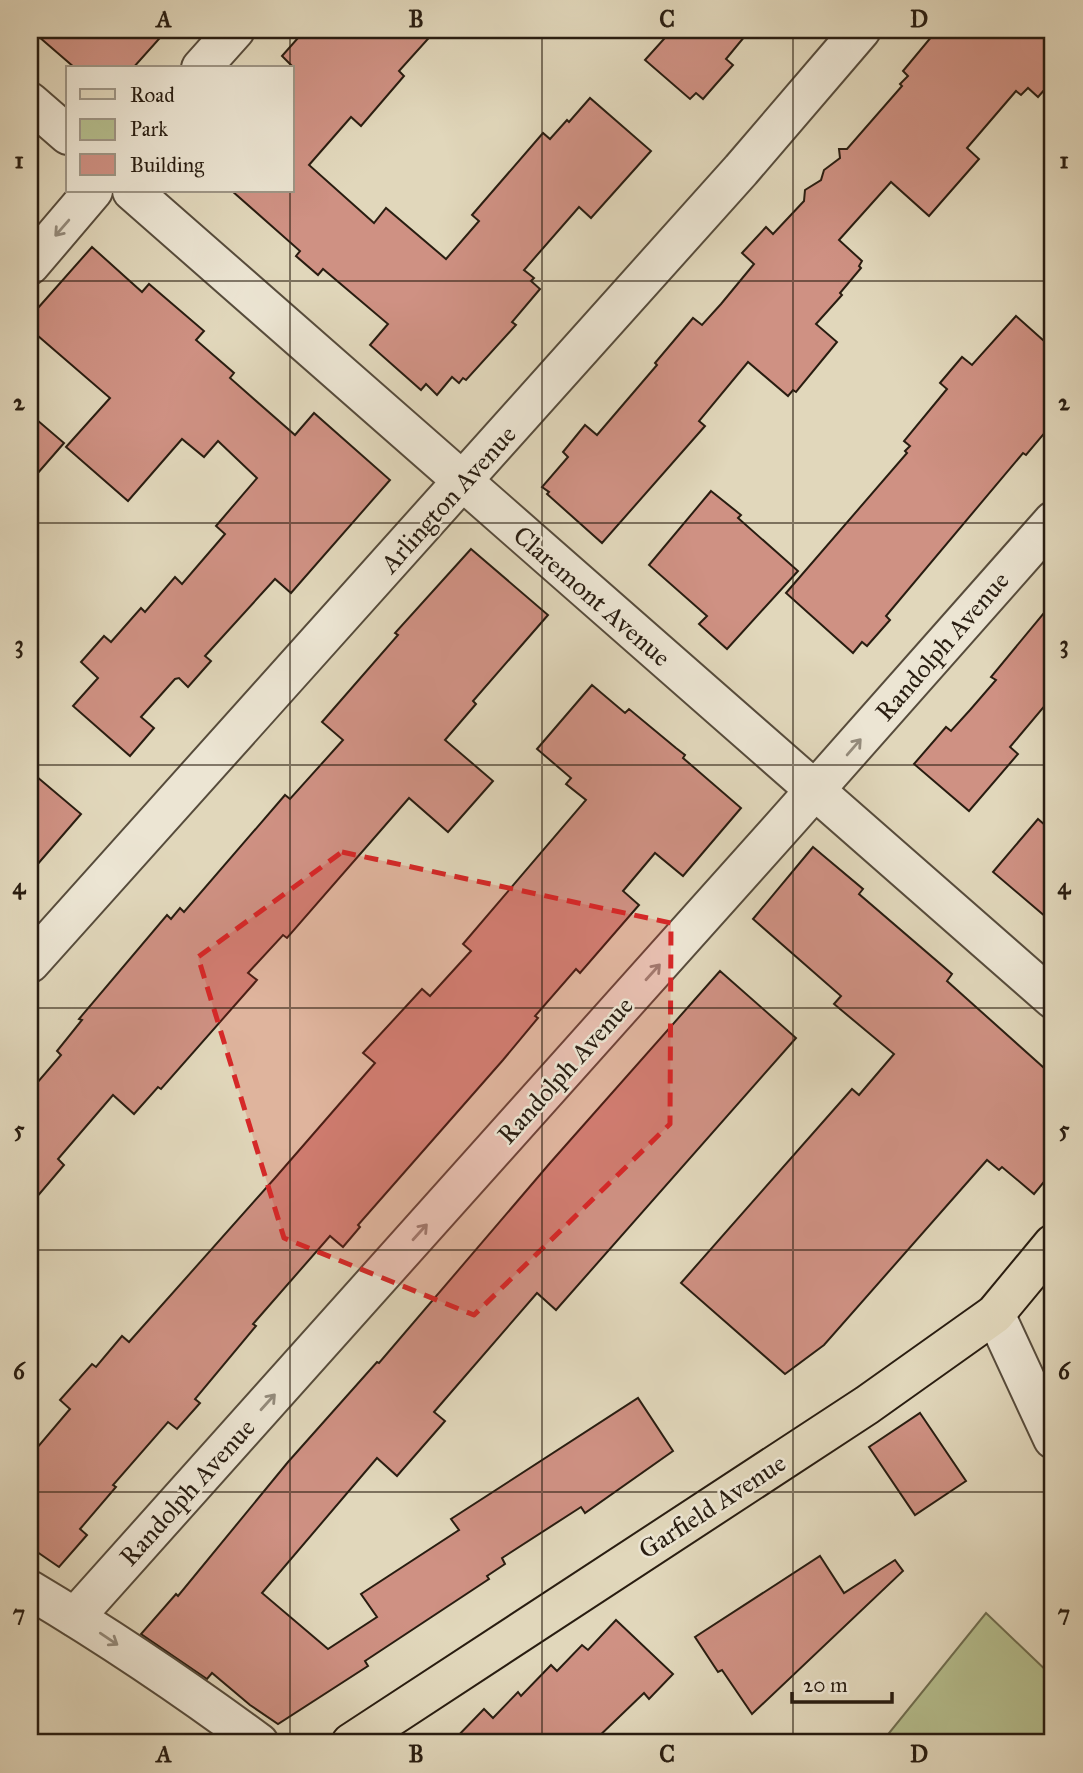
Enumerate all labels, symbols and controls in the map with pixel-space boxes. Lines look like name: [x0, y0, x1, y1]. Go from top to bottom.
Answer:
text: A: [154, 5, 172, 33]
text: B: [408, 5, 424, 33]
text: C: [659, 5, 675, 33]
text: D: [910, 5, 928, 33]
legend: [66, 66, 294, 192]
text: Road: [130, 82, 175, 108]
text: Park: [130, 116, 168, 142]
text: 1: [14, 146, 24, 174]
text: 1: [1059, 146, 1069, 174]
text: Building: [130, 152, 204, 178]
one-way arrow: [54, 218, 70, 236]
text: 2: [13, 388, 25, 416]
text: 2: [1058, 388, 1070, 416]
street label: Arlington Avenue: [373, 418, 523, 580]
street label: Claremont Avenue: [507, 519, 677, 673]
street label: Randolph Avenue: [868, 565, 1016, 727]
text: 3: [14, 630, 24, 659]
text: 3: [1059, 630, 1069, 659]
one-way arrow: [846, 738, 862, 756]
text: 4: [13, 872, 27, 900]
text: 4: [1058, 872, 1072, 900]
one-way arrow: [645, 963, 661, 981]
street label: Randolph Avenue: [490, 989, 640, 1150]
text: 5: [14, 1115, 25, 1143]
text: 5: [1059, 1115, 1070, 1143]
one-way arrow: [412, 1224, 428, 1242]
text: 6: [13, 1357, 26, 1385]
text: 6: [1058, 1357, 1071, 1385]
one-way arrow: [260, 1393, 276, 1411]
street label: Randolph Avenue: [112, 1411, 262, 1572]
street label: Garfield Avenue: [632, 1446, 792, 1566]
text: 7: [13, 1599, 25, 1627]
text: 7: [1058, 1599, 1070, 1627]
one-way arrow: [98, 1632, 118, 1646]
scale bar: [792, 1661, 892, 1705]
text: 20 m: [803, 1672, 848, 1698]
text: A: [154, 1740, 172, 1768]
text: B: [408, 1740, 424, 1768]
text: C: [659, 1740, 675, 1768]
text: D: [910, 1740, 928, 1768]

